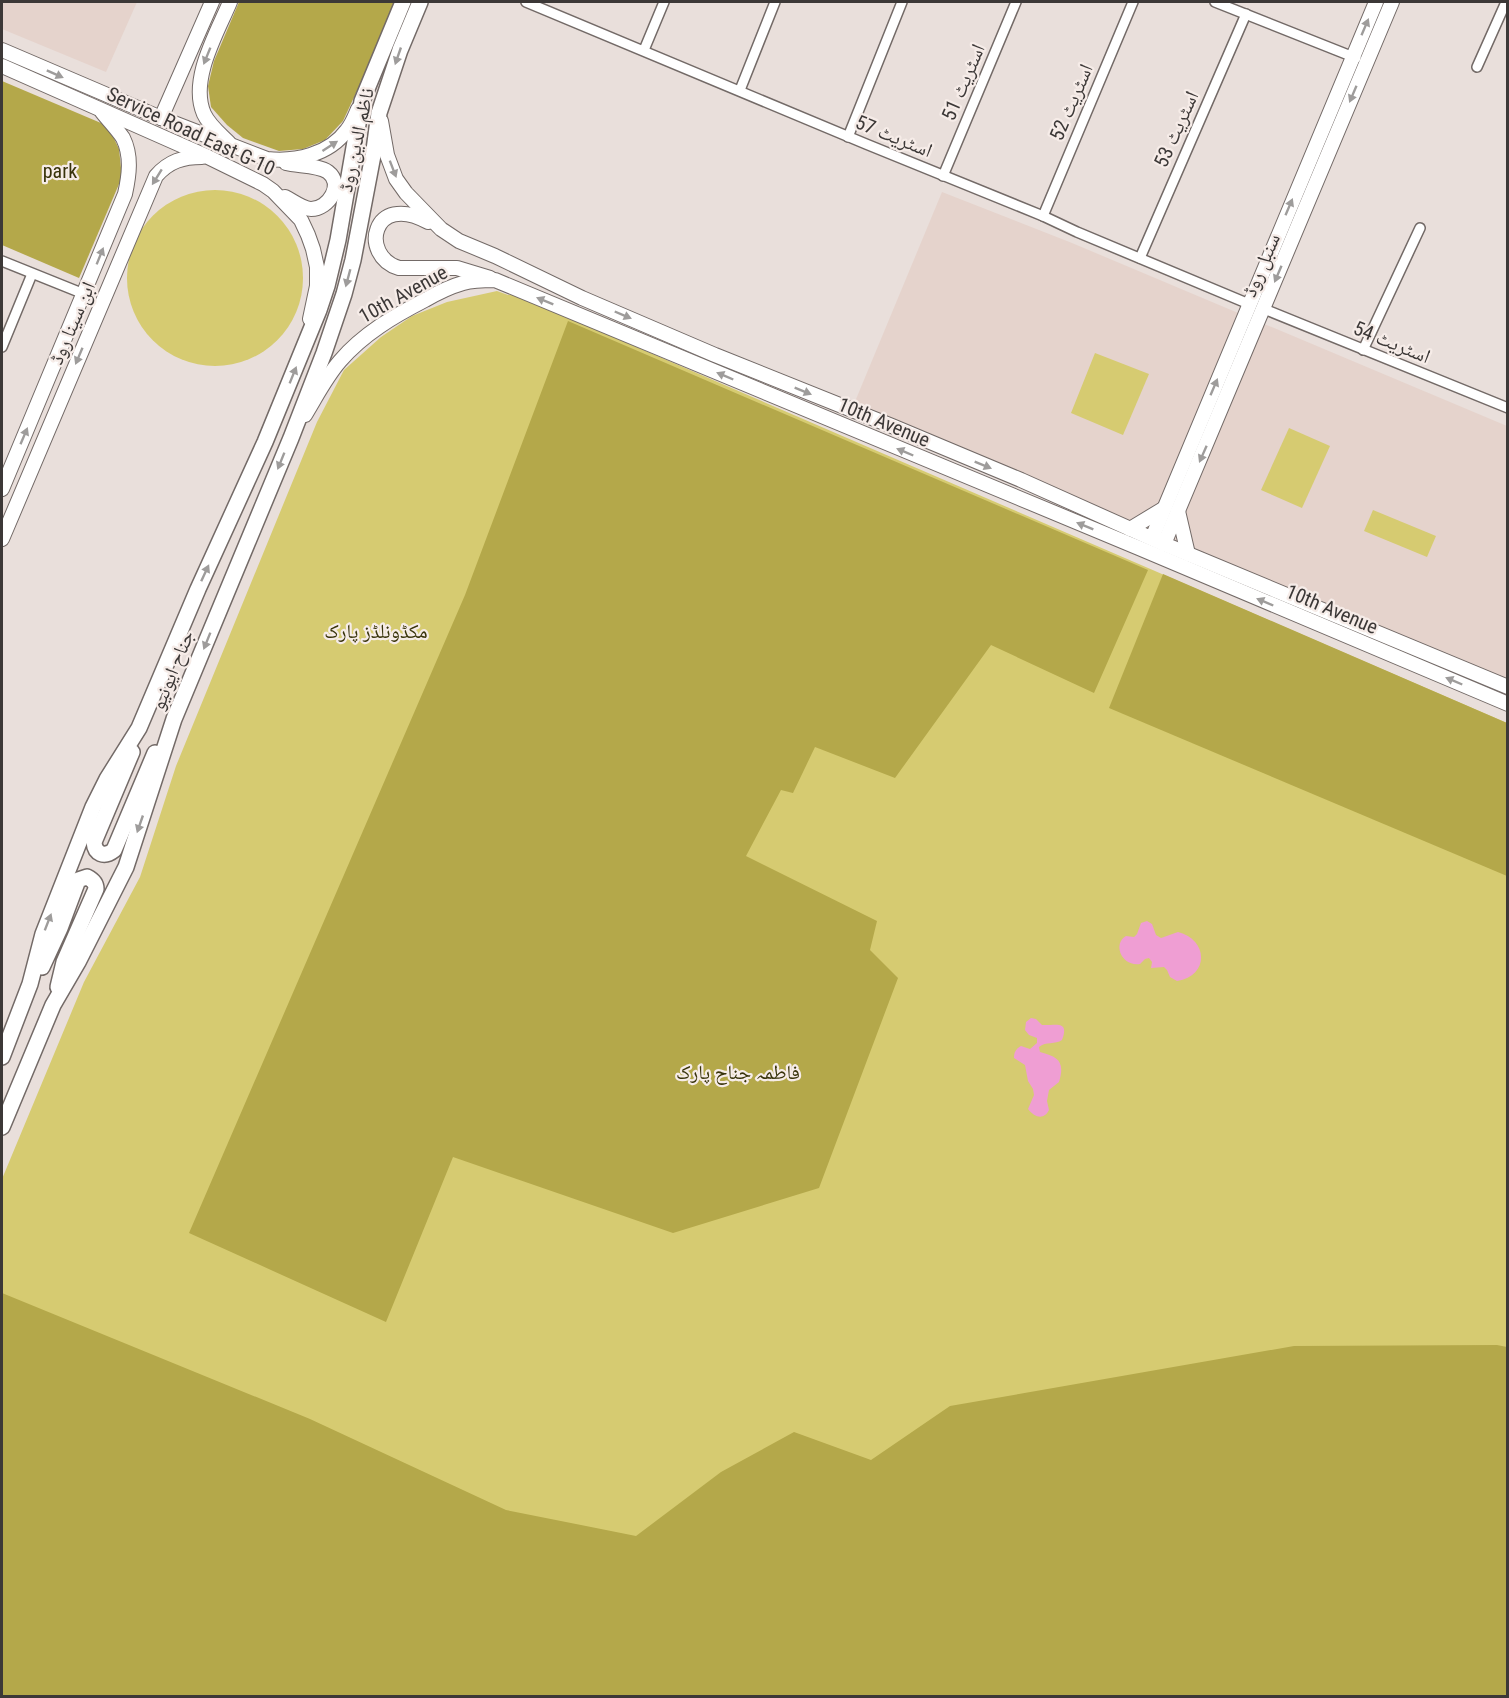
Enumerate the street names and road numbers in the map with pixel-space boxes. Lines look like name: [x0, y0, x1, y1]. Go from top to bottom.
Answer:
street label: اسٹریٹ 51: [936, 40, 990, 124]
street label: اسٹریٹ 52: [1044, 60, 1098, 144]
street label: Service Road East G-10: [103, 81, 279, 181]
street label: ناظم الدین روڈ: [333, 86, 381, 195]
street label: اسٹریٹ 53: [1149, 87, 1203, 171]
street label: اسٹریٹ 57: [852, 110, 936, 162]
street label: سنبل روڈ: [1237, 230, 1285, 300]
street label: 10th Avenue: [355, 260, 451, 328]
street label: ابن سینا روڈ: [44, 278, 100, 368]
street label: اسٹریٹ 54: [1350, 316, 1434, 368]
street label: 10th Avenue: [834, 392, 934, 452]
street label: 10th Avenue: [1282, 579, 1382, 639]
street label: جناح ایونیو: [145, 626, 200, 714]

